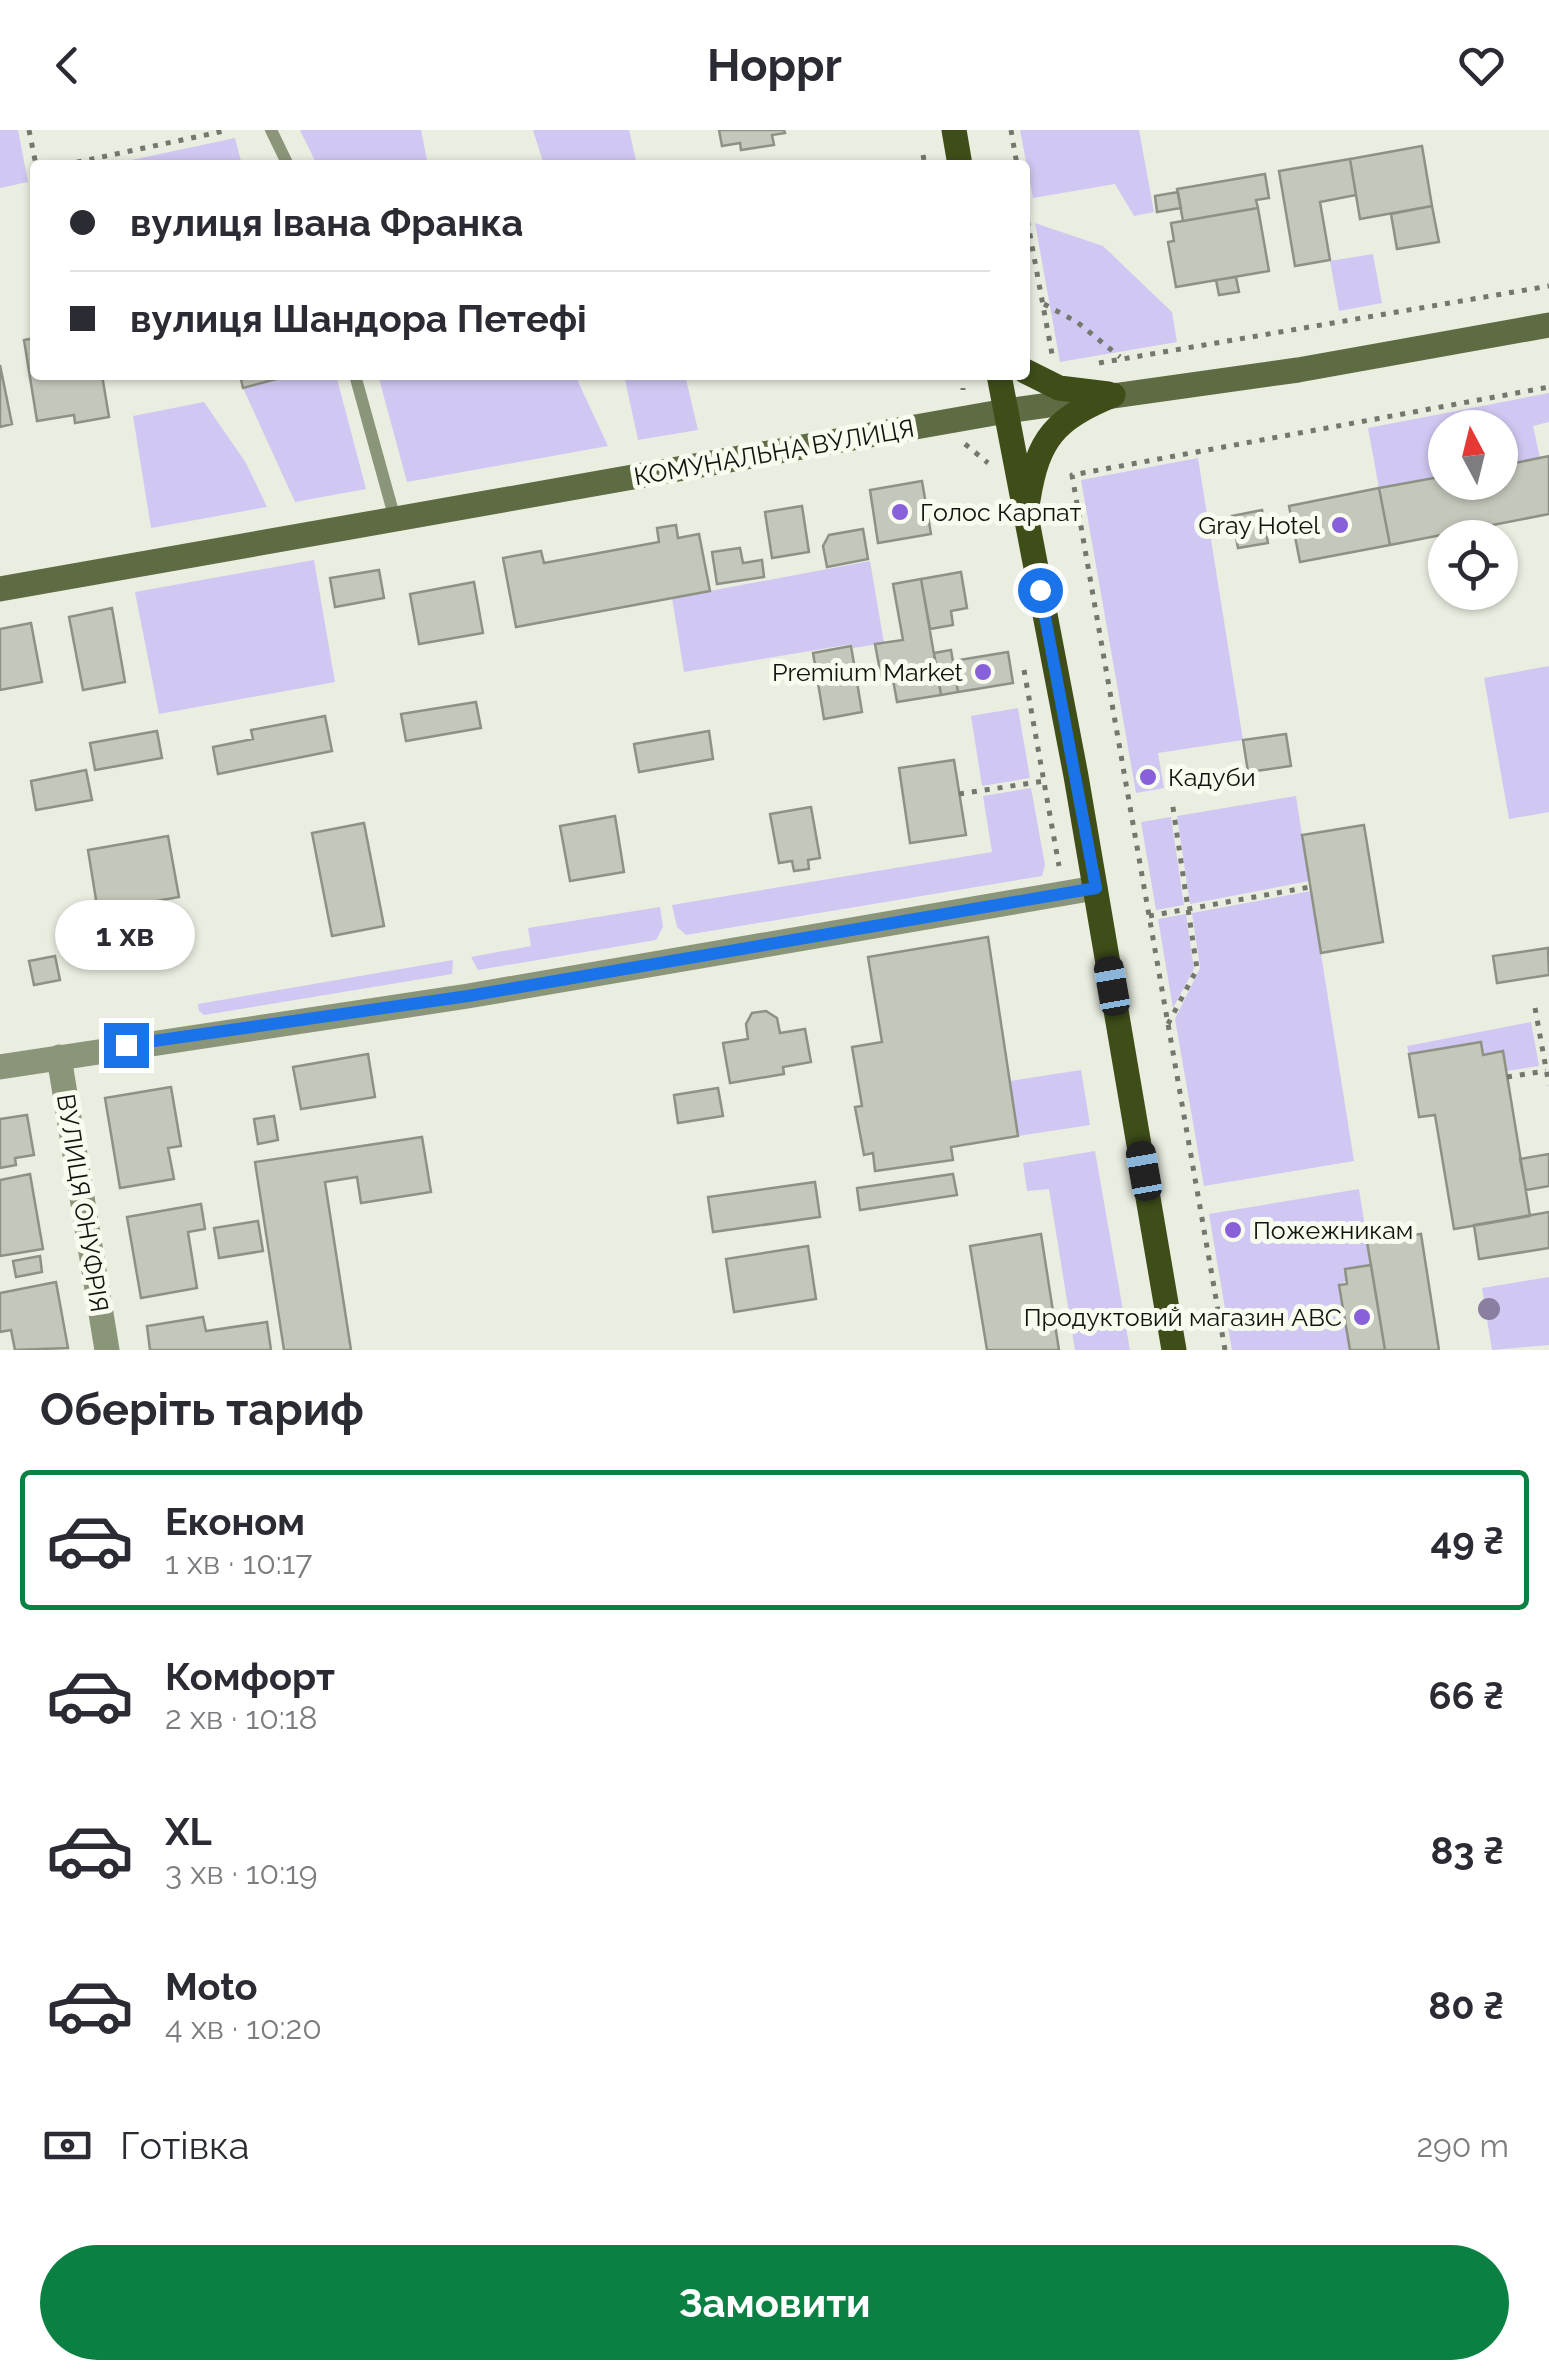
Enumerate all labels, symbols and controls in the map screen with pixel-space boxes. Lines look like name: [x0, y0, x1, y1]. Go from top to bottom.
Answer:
icon: back: [40, 38, 95, 93]
icon: heart: [1454, 38, 1509, 93]
text: Hoppr: [707, 39, 842, 92]
text: вулиця Івана Франка: [130, 200, 523, 245]
text: вулиця Шандора Петефі: [130, 296, 587, 341]
north arrow: [1428, 410, 1518, 500]
map controls: [1428, 410, 1518, 610]
street label: КОМУНАЛЬНА ВУЛИЦЯ: [631, 413, 917, 491]
place label: Голос Карпат: [920, 497, 1081, 527]
marker: Голос Карпат: [889, 501, 911, 523]
place label: Gray Hotel: [1198, 510, 1320, 540]
marker: Gray Hotel: [1329, 514, 1351, 536]
button: locate: [1428, 520, 1518, 610]
route start: [1018, 568, 1063, 613]
place label: Premium Market: [772, 657, 964, 687]
marker: Premium Market: [972, 661, 994, 683]
place label: Кадуби: [1168, 762, 1256, 792]
marker: Кадуби: [1137, 766, 1159, 788]
callout: 1 хв: [56, 900, 196, 970]
text: 1 хв: [96, 916, 154, 953]
car: [1092, 954, 1132, 1018]
route end: [104, 1023, 149, 1068]
street label: ВУЛИЦЯ ОНУФРІЯ: [51, 1092, 115, 1314]
car: [1124, 1139, 1164, 1203]
place label: Пожежникам: [1253, 1215, 1413, 1245]
marker: Пожежникам: [1222, 1219, 1244, 1241]
place label: Продуктовий магазин ABC: [1024, 1302, 1342, 1332]
marker: Продуктовий магазин ABC: [1351, 1306, 1373, 1328]
text: Оберіть тариф: [40, 1383, 364, 1436]
icon: car: [45, 1495, 135, 1585]
text: Економ: [165, 1499, 305, 1544]
text: 49 ₴: [1431, 1518, 1504, 1563]
text: 1 хв · 10:17: [165, 1544, 312, 1581]
icon: car: [45, 1650, 135, 1740]
text: Комфорт: [165, 1654, 335, 1699]
text: 66 ₴: [1428, 1673, 1504, 1718]
text: 2 хв · 10:18: [165, 1699, 317, 1736]
icon: car: [45, 1805, 135, 1895]
text: XL: [165, 1809, 212, 1854]
text: 83 ₴: [1430, 1828, 1504, 1873]
text: 3 хв · 10:19: [165, 1854, 318, 1891]
icon: car: [45, 1960, 135, 2050]
text: Moto: [165, 1964, 258, 2009]
text: 80 ₴: [1428, 1983, 1504, 2028]
text: 4 хв · 10:20: [165, 2009, 322, 2046]
icon: cash: [40, 2118, 95, 2173]
text: Готівка: [120, 2123, 249, 2168]
text: 290 m: [1416, 2127, 1509, 2164]
button: Замовити: [40, 2245, 1509, 2360]

